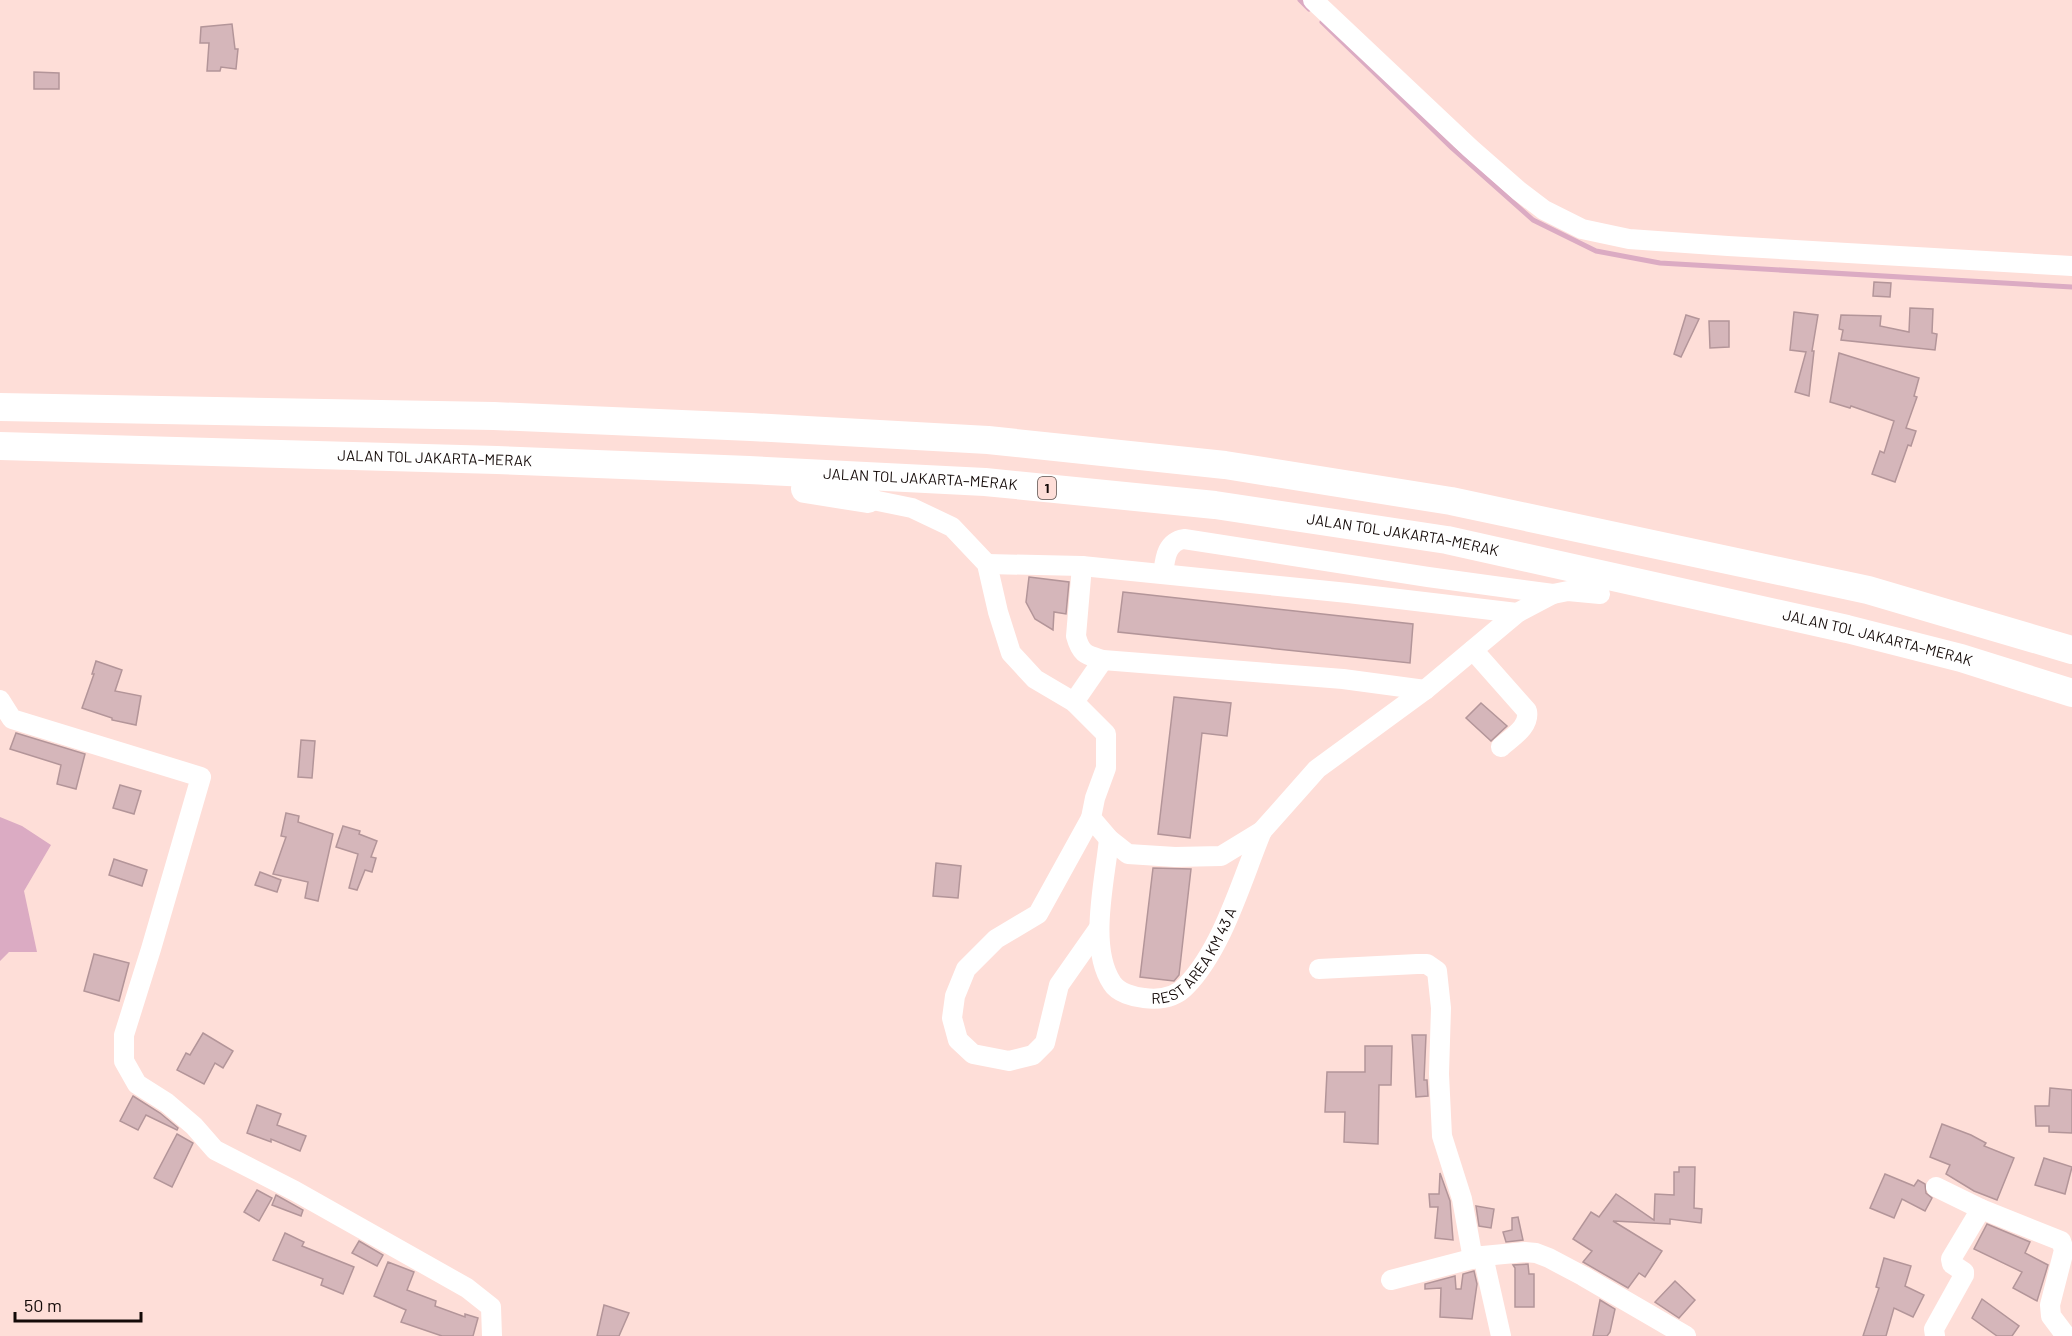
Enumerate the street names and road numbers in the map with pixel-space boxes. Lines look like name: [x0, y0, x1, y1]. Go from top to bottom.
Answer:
street label: JALAN TOL JAKARTA–MERAK: [337, 446, 533, 469]
street label: JALAN TOL JAKARTA–MERAK: [823, 464, 1018, 493]
road number: 1: [1038, 477, 1056, 499]
street label: JALAN TOL JAKARTA–MERAK: [1306, 509, 1501, 559]
street label: JALAN TOL JAKARTA–MERAK: [1781, 605, 1975, 669]
street label: REST AREA KM 43 A: [1151, 904, 1239, 1007]

